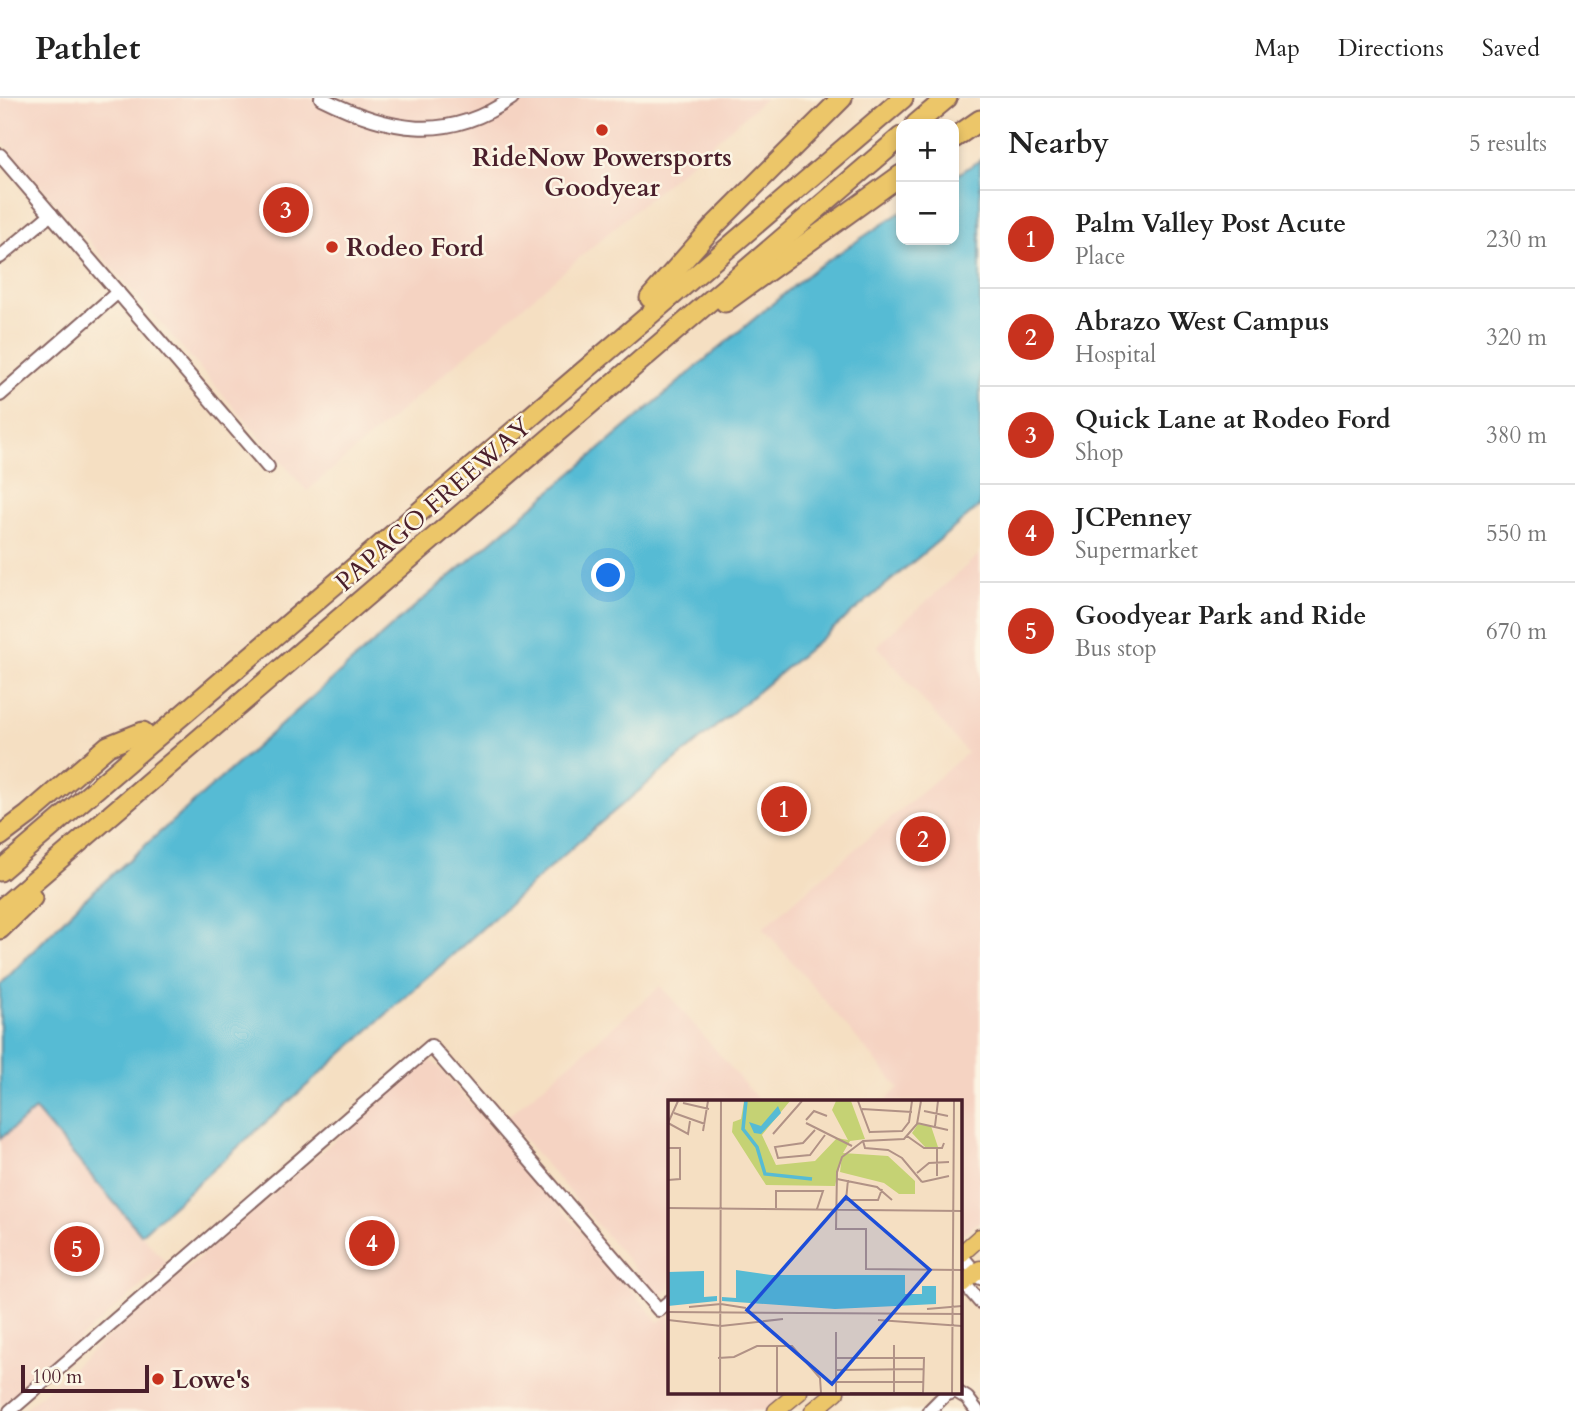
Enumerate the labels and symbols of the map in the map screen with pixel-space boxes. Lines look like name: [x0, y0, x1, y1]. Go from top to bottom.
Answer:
marker: RideNow Powersports Goodyear: [594, 122, 610, 138]
place label: RideNow Powersports Goodyear: [472, 140, 732, 205]
pin: 3: [263, 184, 309, 236]
place label: Rodeo Ford: [346, 230, 484, 265]
marker: Rodeo Ford: [324, 239, 340, 255]
street label: PAPAGO FREEWAY: [328, 409, 539, 599]
your location: [591, 558, 625, 592]
pin: 1: [761, 783, 807, 835]
pin: 2: [900, 813, 946, 865]
inset map: [668, 1100, 962, 1394]
pin: 4: [349, 1217, 395, 1269]
pin: 5: [54, 1223, 100, 1275]
scale bar: [21, 1362, 149, 1394]
place label: Lowe's: [172, 1362, 250, 1397]
marker: Lowe's: [150, 1371, 166, 1387]

